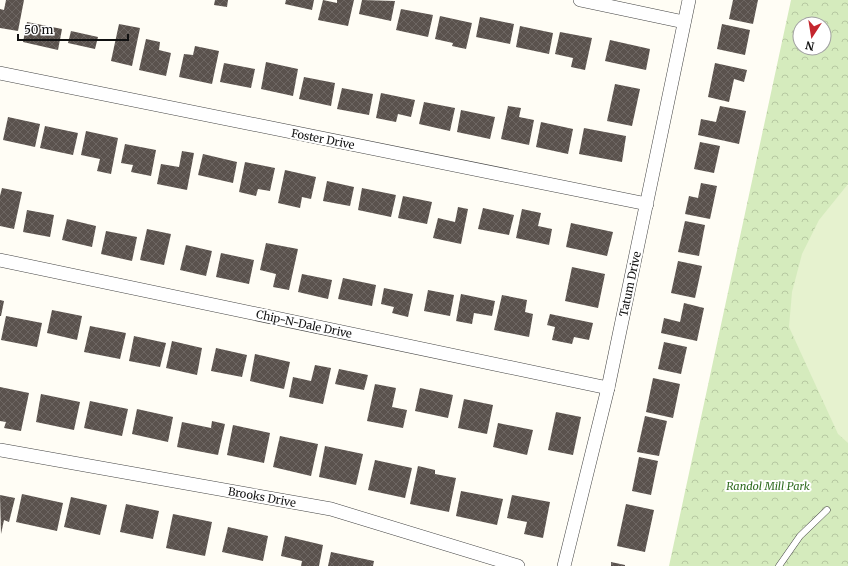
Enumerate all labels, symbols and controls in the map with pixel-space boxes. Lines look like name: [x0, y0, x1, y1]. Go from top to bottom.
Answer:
scale bar: [18, 16, 128, 42]
north arrow: [792, 16, 832, 56]
text: 50 m: [24, 22, 53, 37]
text: N: [804, 38, 816, 54]
street label: Foster Drive: [290, 126, 356, 152]
street label: Tatum Drive: [616, 250, 644, 318]
street label: Chip-N-Dale Drive: [255, 307, 353, 341]
park label: Randol Mill Park: [726, 479, 810, 493]
street label: Brooks Drive: [227, 484, 297, 510]

